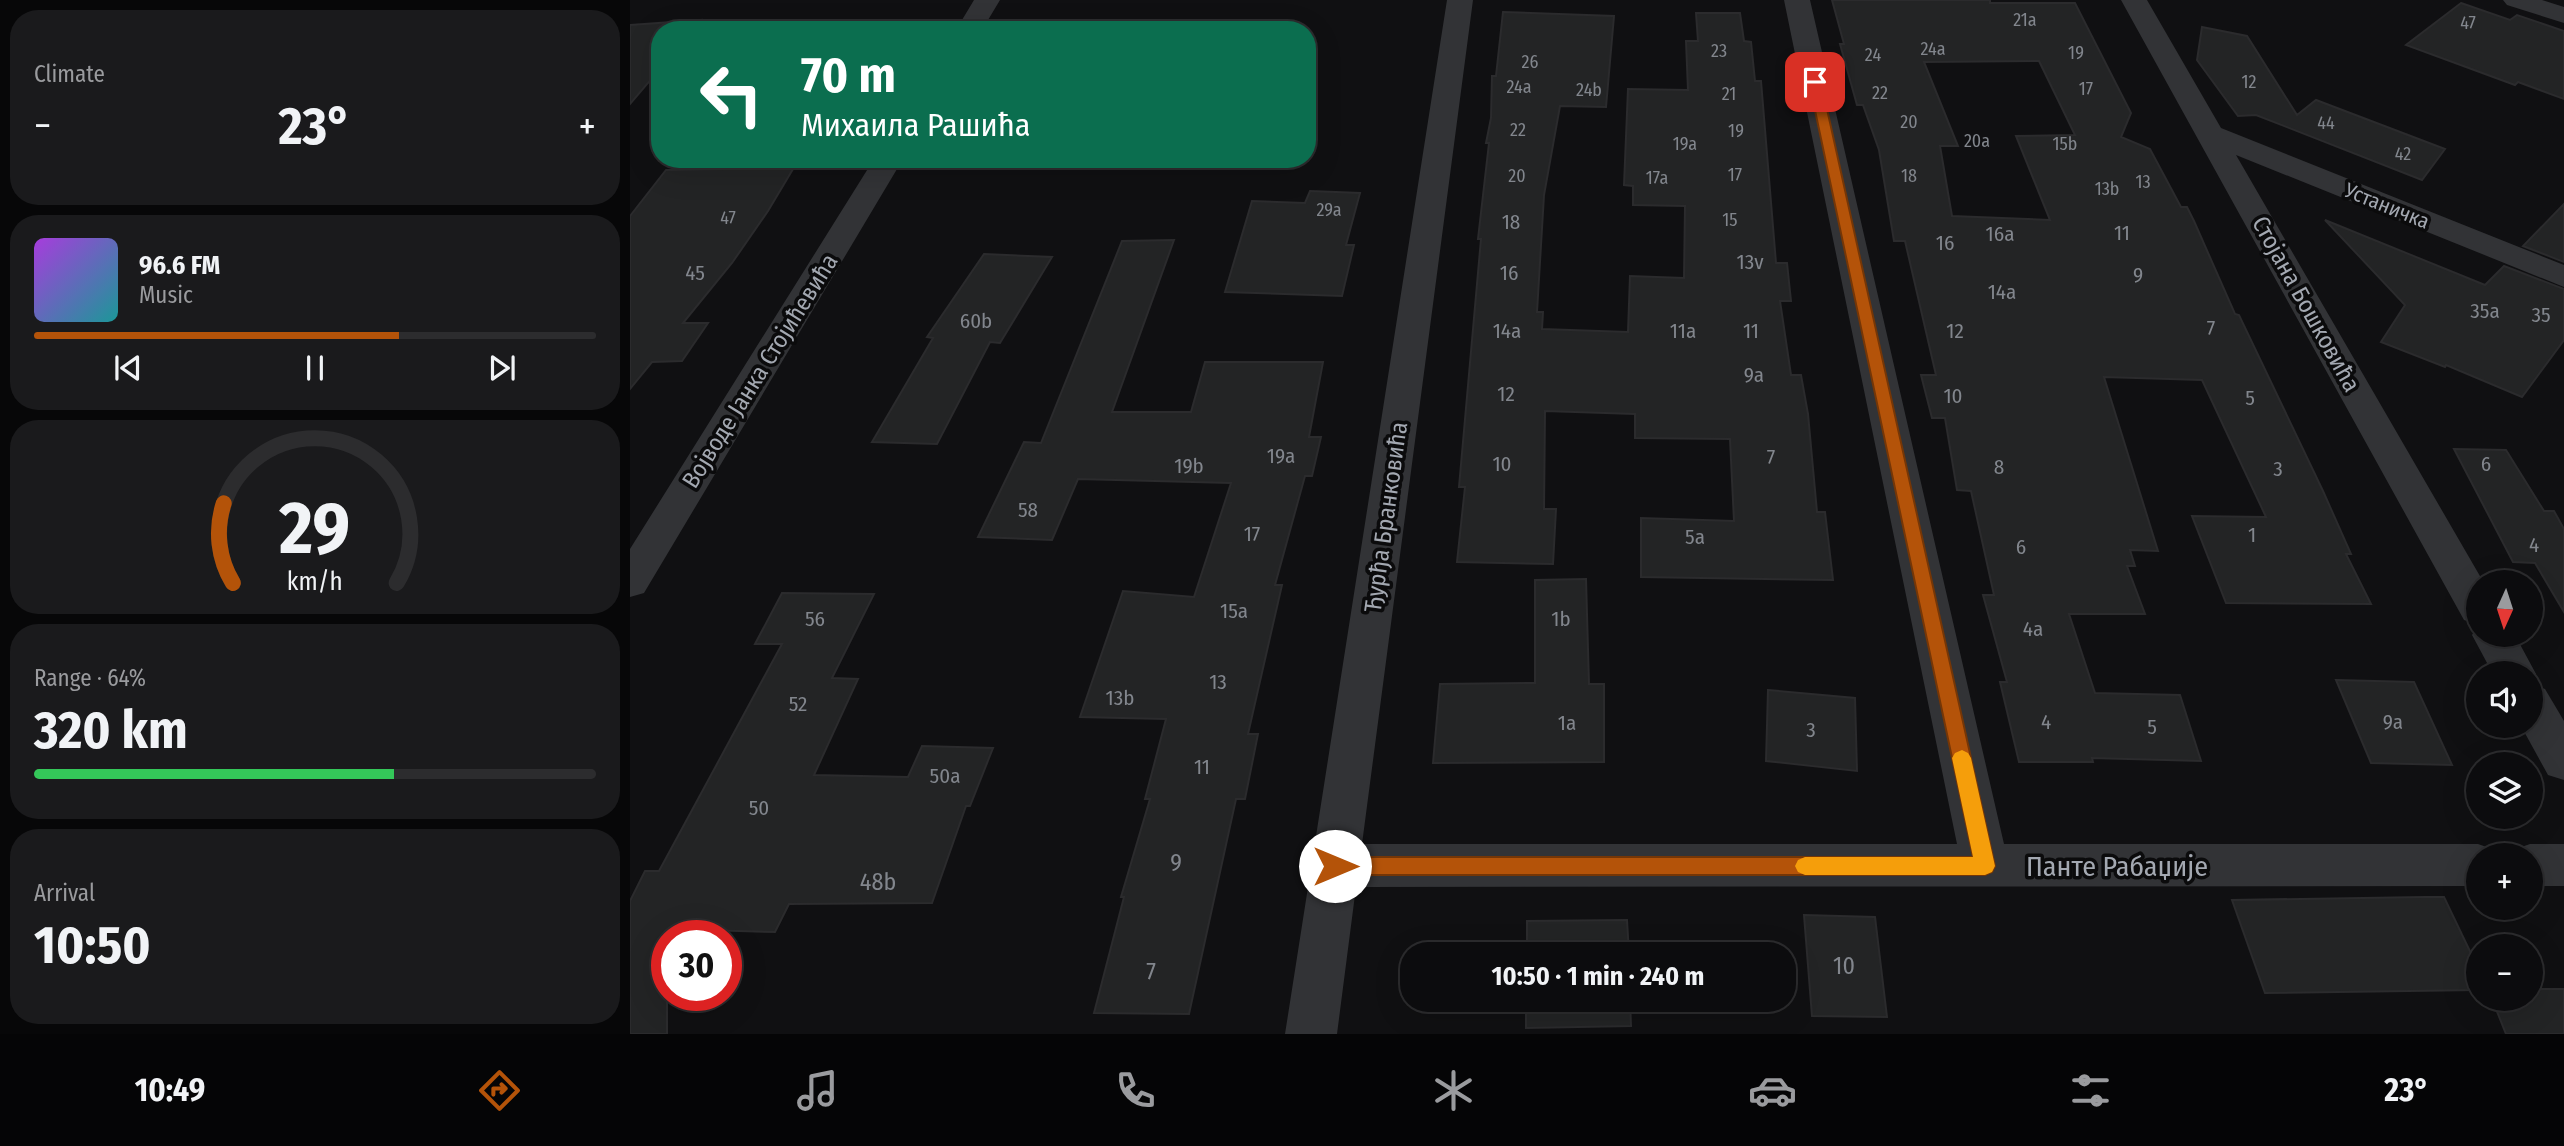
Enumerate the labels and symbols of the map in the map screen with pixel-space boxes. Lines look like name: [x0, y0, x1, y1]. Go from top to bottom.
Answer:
house number: 21a: [2013, 9, 2037, 31]
house number: 47: [2460, 12, 2476, 34]
house number: 24a: [1920, 38, 1946, 60]
house number: 23: [1711, 40, 1727, 62]
house number: 19: [2068, 42, 2084, 64]
house number: 24: [1865, 44, 1881, 66]
house number: 26: [1522, 51, 1539, 73]
pin: [1785, 52, 1845, 112]
house number: 12: [2242, 71, 2257, 93]
house number: 24a: [1506, 76, 1532, 98]
house number: 17: [2079, 78, 2093, 100]
house number: 24b: [1576, 79, 1602, 101]
house number: 22: [1872, 82, 1888, 104]
house number: 21: [1722, 83, 1736, 105]
house number: 20: [1900, 111, 1918, 133]
house number: 44: [2317, 112, 2335, 134]
house number: 22: [1510, 119, 1526, 141]
house number: 19: [1728, 120, 1744, 142]
house number: 20a: [1964, 130, 1990, 152]
house number: 19a: [1673, 133, 1697, 155]
house number: 15b: [2053, 133, 2077, 155]
house number: 42: [2395, 143, 2411, 165]
house number: 17: [1728, 164, 1742, 186]
house number: 20: [1508, 165, 1526, 187]
house number: 18: [1901, 165, 1917, 187]
house number: 17a: [1646, 167, 1668, 189]
house number: 13: [2135, 171, 2151, 193]
street label: Устаничка: [2340, 177, 2433, 235]
house number: 13b: [2095, 178, 2119, 200]
house number: 29a: [1316, 199, 1342, 221]
house number: 47: [720, 207, 736, 229]
house number: 18: [1502, 209, 1520, 235]
house number: 15: [1722, 209, 1738, 231]
street label: Стојана Бошковића: [2246, 211, 2366, 397]
house number: 11: [2114, 220, 2130, 246]
house number: 16a: [1986, 221, 2014, 247]
house number: 16: [1936, 230, 1954, 256]
street label: Војводе Јанка Стојићевића: [676, 249, 844, 493]
house number: 13v: [1736, 249, 1764, 275]
house number: 45: [685, 260, 705, 286]
house number: 16: [1500, 260, 1518, 286]
house number: 9: [2133, 262, 2143, 288]
house number: 14a: [1988, 279, 2016, 305]
house number: 35a: [2470, 298, 2500, 324]
house number: 35: [2531, 302, 2551, 328]
house number: 60b: [960, 308, 992, 334]
house number: 7: [2207, 315, 2215, 341]
house number: 14a: [1493, 318, 1521, 344]
house number: 11a: [1670, 318, 1696, 344]
house number: 11: [1743, 318, 1759, 344]
house number: 12: [1946, 318, 1964, 344]
house number: 9a: [1744, 362, 1764, 388]
house number: 12: [1497, 381, 1515, 407]
house number: 10: [1943, 383, 1963, 409]
house number: 5: [2245, 385, 2255, 411]
street label: Ђурђа Бранковића: [1359, 420, 1413, 614]
house number: 19a: [1267, 443, 1295, 469]
house number: 7: [1767, 444, 1775, 470]
house number: 10: [1492, 451, 1512, 477]
house number: 6: [2481, 451, 2491, 477]
house number: 19b: [1174, 453, 1204, 479]
house number: 8: [1994, 454, 2004, 480]
house number: 3: [2273, 456, 2283, 482]
house number: 58: [1018, 497, 1038, 523]
house number: 17: [1244, 521, 1260, 547]
house number: 1: [2248, 522, 2256, 548]
house number: 5a: [1685, 524, 1705, 550]
house number: 4: [2529, 532, 2539, 558]
house number: 6: [2016, 534, 2026, 560]
north arrow: [2466, 570, 2543, 648]
house number: 15a: [1220, 598, 1248, 624]
house number: 56: [805, 606, 825, 632]
house number: 1b: [1551, 606, 1571, 632]
house number: 4a: [2023, 616, 2043, 642]
house number: 13: [1209, 669, 1227, 695]
house number: 13b: [1106, 685, 1134, 711]
house number: 52: [789, 691, 807, 717]
house number: 4: [2041, 709, 2051, 735]
house number: 9a: [2383, 709, 2403, 735]
house number: 1a: [1558, 710, 1576, 736]
house number: 5: [2147, 714, 2157, 740]
house number: 3: [1806, 717, 1816, 743]
house number: 11: [1194, 754, 1210, 780]
house number: 50a: [930, 763, 960, 789]
house number: 50: [749, 795, 769, 821]
position arrow: [1298, 829, 1372, 903]
house number: 9: [1170, 849, 1182, 877]
street label: Панте Рабаџије: [2026, 850, 2208, 883]
house number: 48b: [860, 868, 896, 896]
speed limit sign: 30: [651, 920, 742, 1011]
house number: 10: [1833, 952, 1855, 980]
house number: 7: [1146, 958, 1156, 986]

